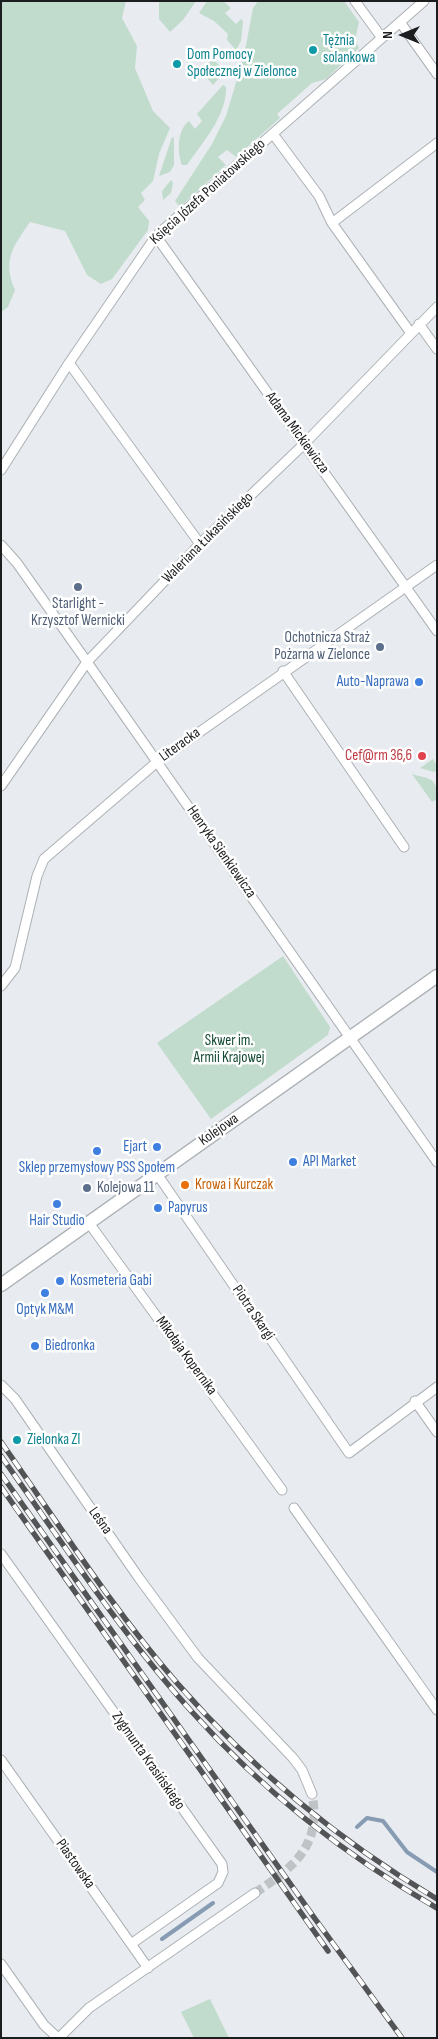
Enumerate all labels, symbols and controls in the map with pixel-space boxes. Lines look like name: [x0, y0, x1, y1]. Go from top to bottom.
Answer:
north arrow: [378, 10, 428, 60]
text: N: [379, 31, 396, 39]
place label: Tężnia solankowa: [323, 32, 375, 67]
marker: Tężnia solankowa: [307, 44, 319, 56]
place label: Dom Pomocy Społecznej w Zielonce: [187, 46, 297, 81]
marker: Dom Pomocy Społecznej w Zielonce: [171, 58, 183, 70]
street label: Księcia Józefa Poniatowskiego: [147, 135, 269, 249]
street label: Adama Mickiewicza: [261, 389, 333, 477]
street label: Waleriana Łukasińskiego: [159, 489, 257, 587]
marker: Starlight - Krzysztof Wernicki: [72, 581, 84, 593]
place label: Starlight - Krzysztof Wernicki: [31, 595, 125, 630]
place label: Ochotnicza Straż Pożarna w Zielonce: [274, 629, 370, 664]
marker: Ochotnicza Straż Pożarna w Zielonce: [374, 641, 386, 653]
place label: Auto-Naprawa: [337, 673, 409, 691]
marker: Auto-Naprawa: [413, 676, 425, 688]
street label: Literacka: [156, 724, 204, 766]
place label: Cef@rm 36,6: [345, 747, 412, 765]
marker: Cef@rm 36,6: [416, 750, 428, 762]
street label: Henryka Sienkiewicza: [182, 802, 260, 902]
park label: Skwer im. Armii Krajowej: [193, 1032, 265, 1067]
street label: Kolejowa: [196, 1110, 242, 1150]
place label: Ejart: [123, 1138, 147, 1156]
marker: Ejart: [151, 1141, 163, 1153]
marker: Sklep przemysłowy PSS Społem: [91, 1145, 103, 1157]
place label: API Market: [303, 1153, 356, 1171]
marker: API Market: [287, 1156, 299, 1168]
place label: Sklep przemysłowy PSS Społem: [19, 1159, 175, 1177]
place label: Krowa i Kurczak: [195, 1176, 273, 1194]
place label: Kolejowa 11: [97, 1179, 154, 1197]
marker: Krowa i Kurczak: [179, 1179, 191, 1191]
marker: Kolejowa 11: [81, 1182, 93, 1194]
marker: Hair Studio: [51, 1198, 63, 1210]
place label: Papyrus: [168, 1199, 208, 1217]
marker: Papyrus: [152, 1202, 164, 1214]
place label: Hair Studio: [29, 1212, 85, 1230]
place label: Kosmeteria Gabi: [70, 1272, 152, 1290]
marker: Kosmeteria Gabi: [54, 1275, 66, 1287]
street label: Piotra Skargi: [228, 1282, 278, 1344]
marker: Optyk M&M: [39, 1287, 51, 1299]
place label: Optyk M&M: [16, 1301, 74, 1319]
street label: Mikołaja Kopernika: [151, 1313, 221, 1399]
place label: Biedronka: [45, 1337, 95, 1355]
marker: Biedronka: [29, 1340, 41, 1352]
place label: Zielonka Zl: [27, 1431, 80, 1449]
marker: Zielonka Zl: [11, 1434, 23, 1446]
street label: Leśna: [84, 1504, 116, 1538]
street label: Zygmunta Krasińskiego: [107, 1708, 189, 1814]
street label: Piastowska: [52, 1836, 98, 1892]

